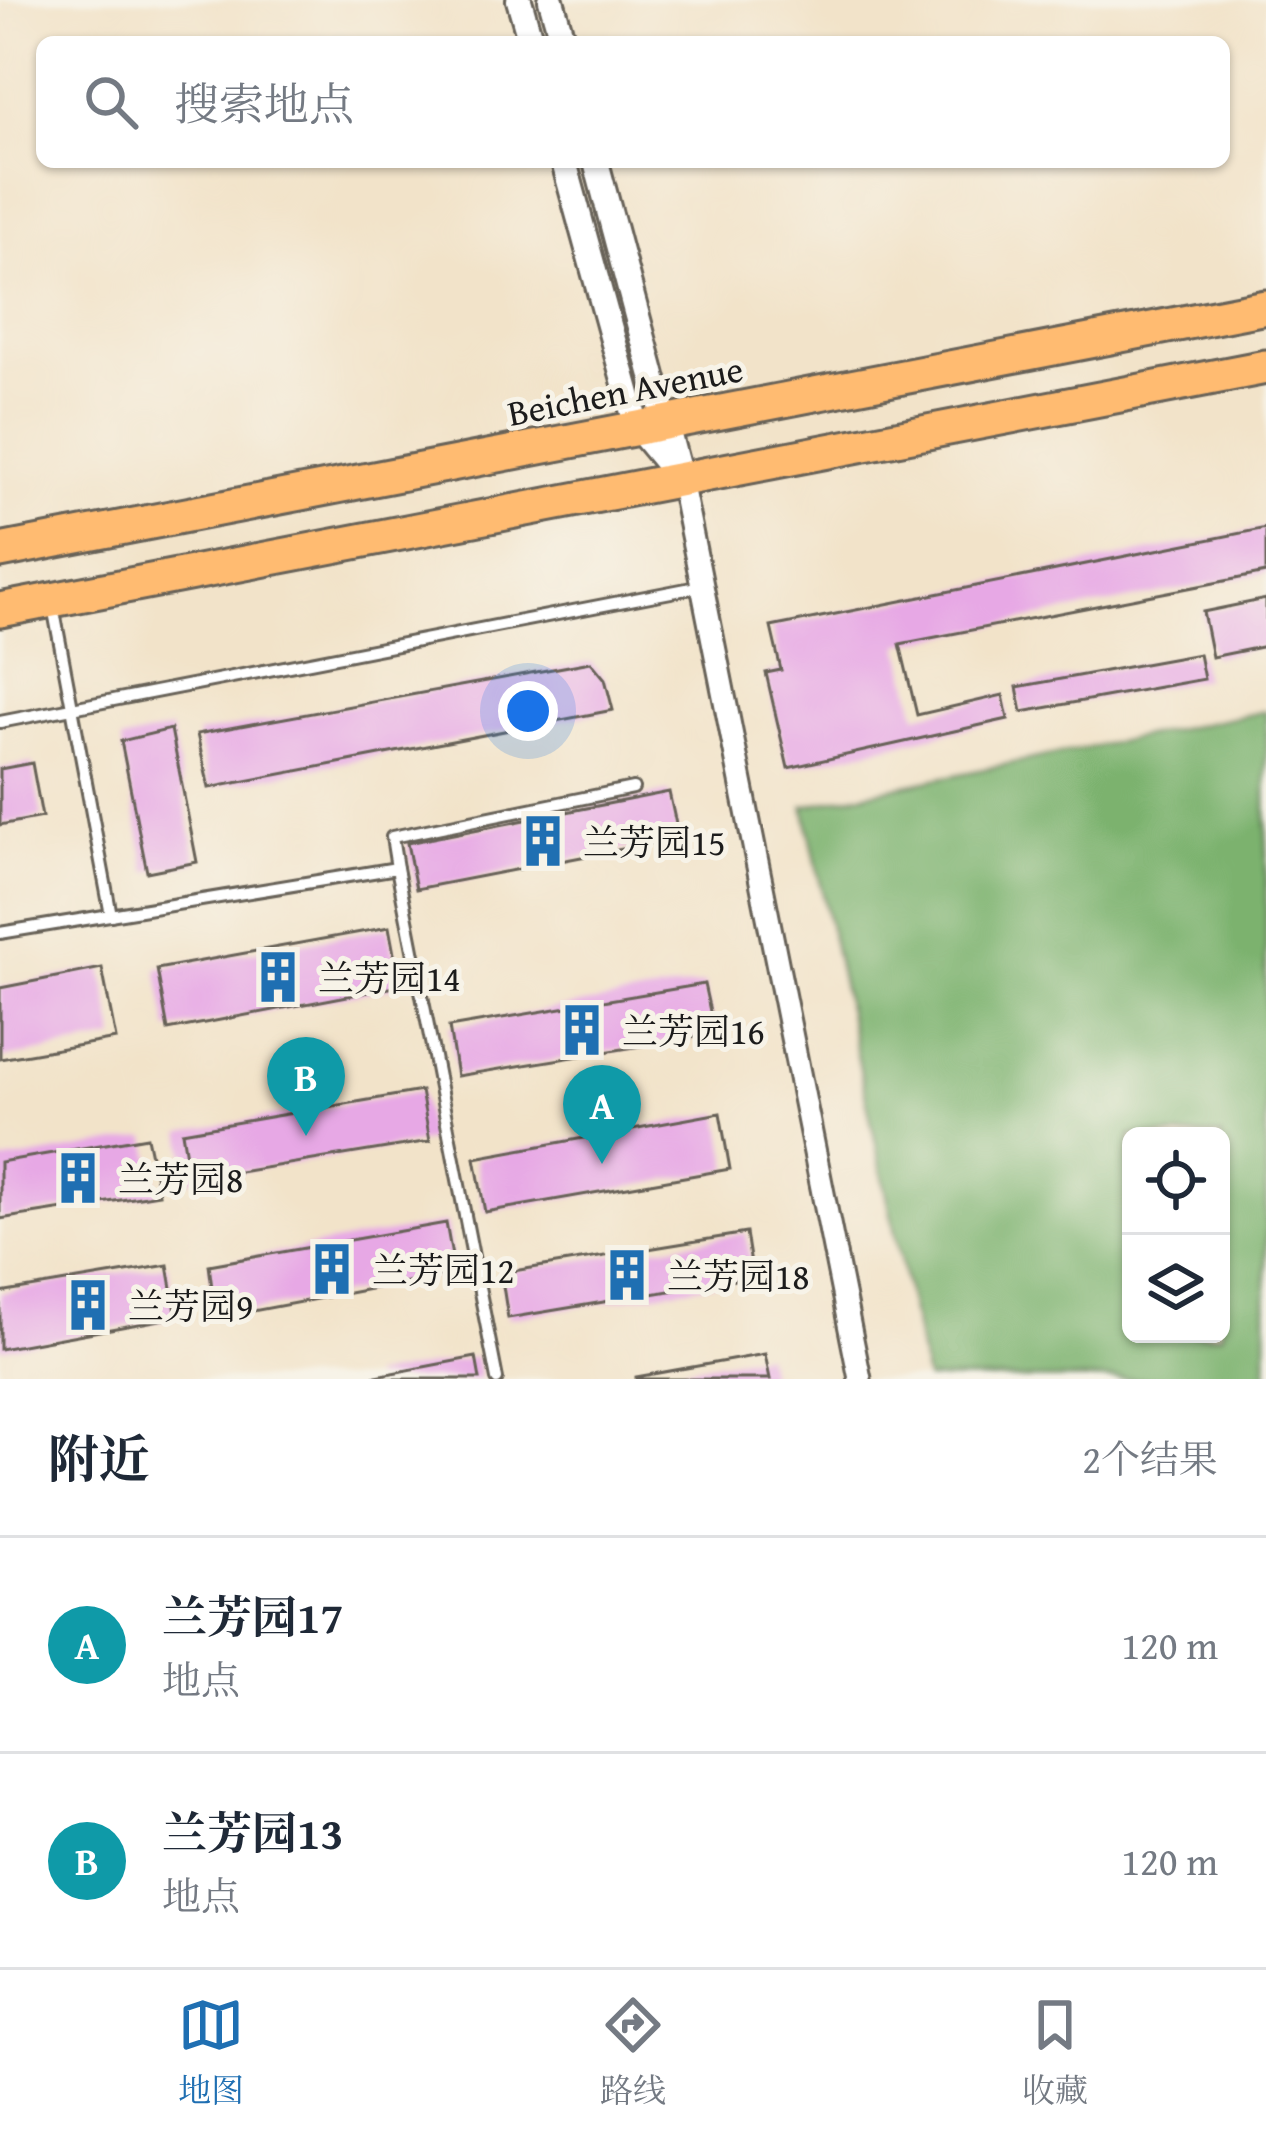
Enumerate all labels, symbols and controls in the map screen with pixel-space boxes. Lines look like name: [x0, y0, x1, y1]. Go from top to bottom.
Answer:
search box: [36, 36, 1230, 168]
icon: search: [78, 69, 144, 135]
text: 搜索地点: [174, 71, 354, 136]
street label: Beichen Avenue: [503, 341, 747, 439]
your location: [498, 681, 558, 741]
building icon: 兰芳园15: [514, 812, 572, 870]
place label: 兰芳园15: [583, 815, 726, 868]
building icon: 兰芳园14: [249, 948, 307, 1006]
place label: 兰芳园14: [318, 951, 461, 1004]
building icon: 兰芳园16: [553, 1001, 611, 1059]
place label: 兰芳园16: [622, 1004, 765, 1057]
pin: B: [267, 1037, 345, 1136]
pin: A: [563, 1065, 641, 1164]
map controls: [1122, 1127, 1230, 1343]
button: locate: [1122, 1127, 1230, 1235]
building icon: 兰芳园8: [49, 1149, 107, 1207]
place label: 兰芳园8: [118, 1152, 243, 1205]
button: layers: [1122, 1235, 1230, 1343]
building icon: 兰芳园12: [303, 1240, 361, 1298]
place label: 兰芳园12: [372, 1243, 515, 1296]
building icon: 兰芳园18: [598, 1246, 656, 1304]
place label: 兰芳园18: [667, 1249, 810, 1302]
building icon: 兰芳园9: [59, 1276, 117, 1334]
place label: 兰芳园9: [128, 1279, 253, 1332]
text: 附近: [48, 1421, 150, 1496]
text: 2个结果: [1082, 1430, 1218, 1487]
text: 兰芳园17: [162, 1584, 344, 1649]
text: A: [75, 1616, 99, 1673]
text: 120 m: [1121, 1616, 1218, 1673]
text: 地点: [162, 1651, 240, 1708]
text: 兰芳园13: [162, 1800, 344, 1865]
text: B: [75, 1832, 99, 1889]
text: 120 m: [1121, 1832, 1218, 1889]
text: 地点: [162, 1867, 240, 1924]
tab: 地图: [178, 1992, 244, 2114]
tab: 路线: [600, 1992, 666, 2114]
tab: 收藏: [1022, 1992, 1088, 2114]

